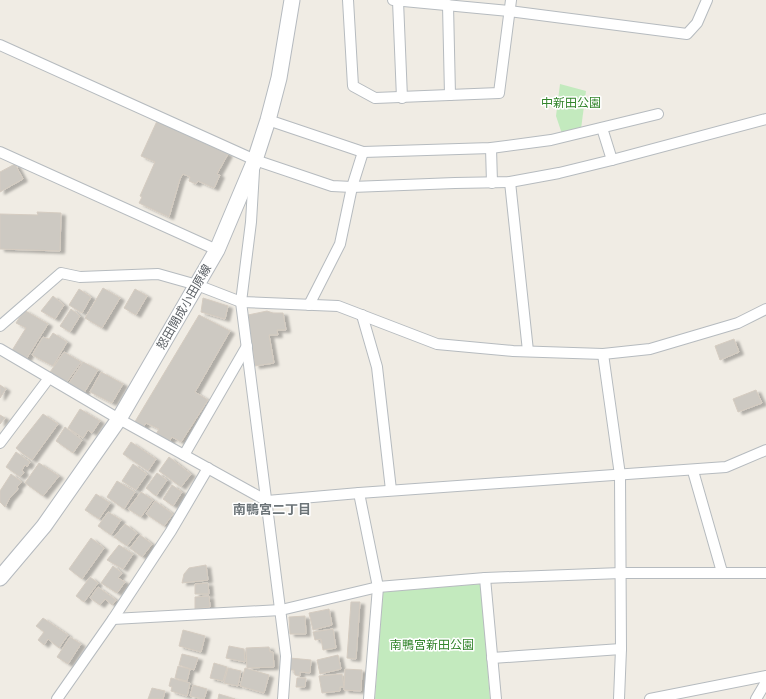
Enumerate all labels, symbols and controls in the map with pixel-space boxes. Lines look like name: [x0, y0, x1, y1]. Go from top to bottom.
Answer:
park label: 中新田公園: [541, 96, 601, 110]
street label: 怒田開成小田原線: [154, 262, 214, 352]
district label: 南鴨宮二丁目: [233, 502, 311, 517]
park label: 南鴨宮新田公園: [390, 638, 474, 652]

